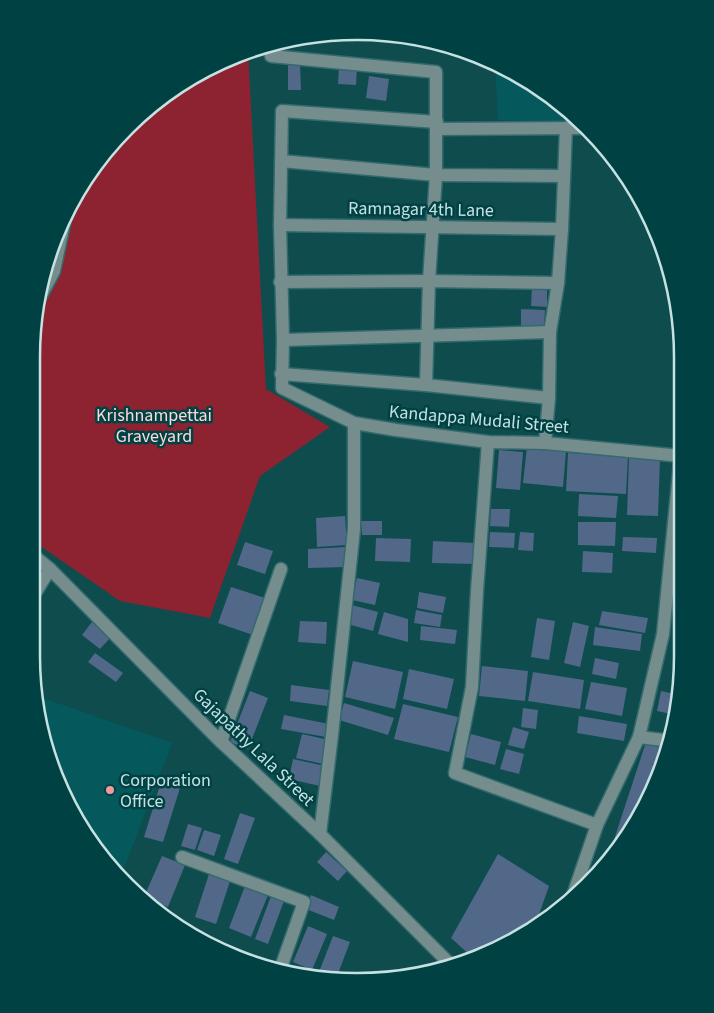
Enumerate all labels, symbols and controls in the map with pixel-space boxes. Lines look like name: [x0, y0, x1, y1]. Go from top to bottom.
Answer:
street label: Ramnagar 4th Lane: [348, 196, 494, 223]
street label: Kandappa Mudali Street: [388, 399, 570, 440]
park label: Krishnampettai Graveyard: [96, 403, 212, 449]
street label: Gajapathy Lala Street: [187, 683, 320, 812]
place label: Corporation Office: [120, 768, 211, 814]
marker: Corporation Office: [104, 784, 116, 796]

